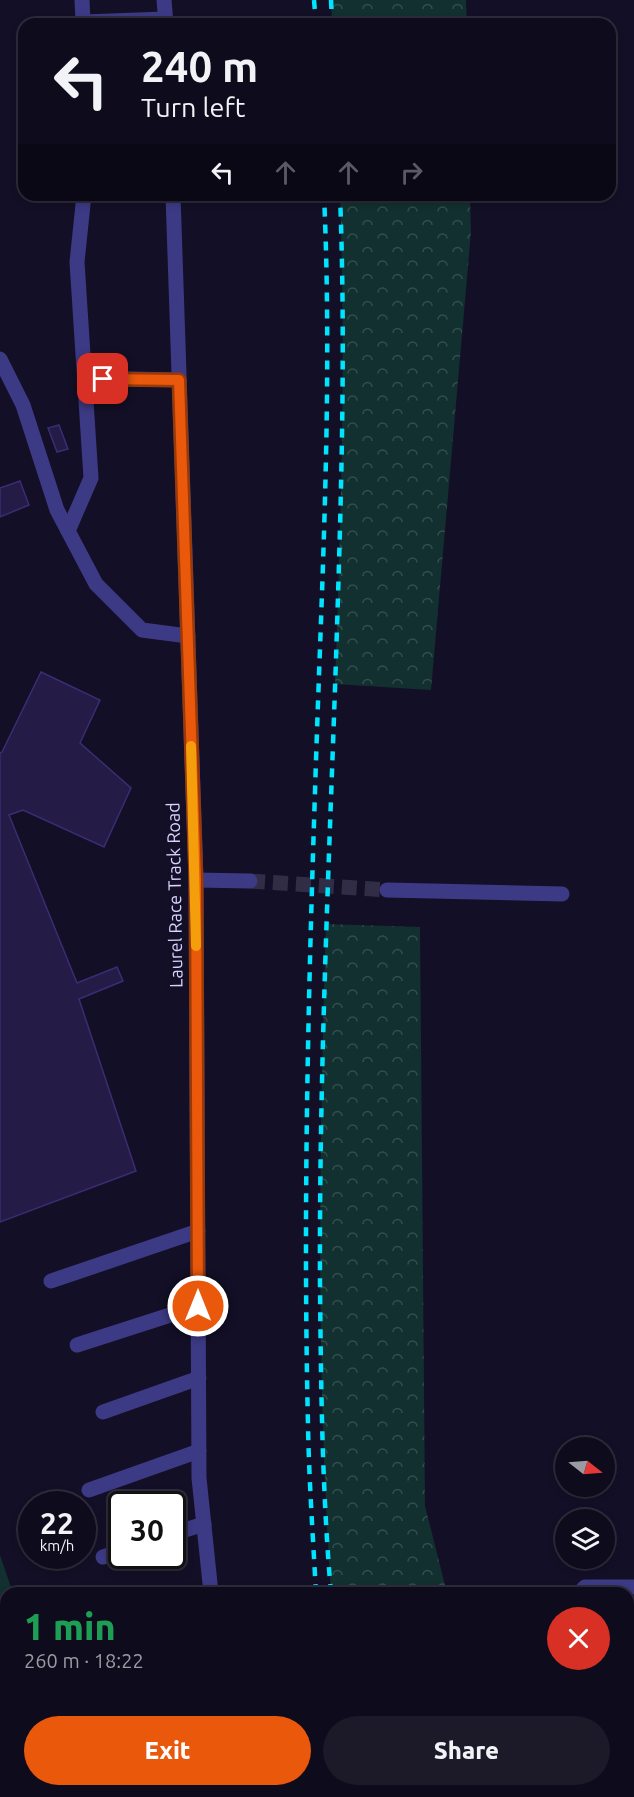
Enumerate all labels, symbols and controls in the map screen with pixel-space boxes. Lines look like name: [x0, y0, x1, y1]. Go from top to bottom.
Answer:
icon: left: [42, 42, 120, 120]
text: 240 m: [141, 43, 258, 90]
text: Turn left: [141, 92, 245, 122]
icon: left: [206, 156, 239, 189]
icon: ahead: [269, 156, 302, 189]
icon: ahead: [332, 156, 365, 189]
icon: right: [395, 156, 428, 189]
pin: [77, 353, 128, 404]
icon: arrive: [86, 362, 119, 395]
street label: Laurel Race Track Road: [162, 802, 186, 988]
position arrow: [166, 1274, 230, 1338]
north arrow: [555, 1437, 615, 1497]
map controls: [555, 1437, 615, 1569]
speed limit sign: 30: [108, 1491, 186, 1569]
text: 22: [40, 1506, 74, 1540]
button: layers: [555, 1509, 615, 1569]
text: km/h: [40, 1537, 74, 1554]
text: 1 min: [24, 1606, 116, 1647]
button: close: [547, 1607, 610, 1670]
text: 260 m · 18:22: [24, 1649, 144, 1672]
button: Exit: [24, 1716, 311, 1785]
button: Share: [323, 1716, 610, 1785]

